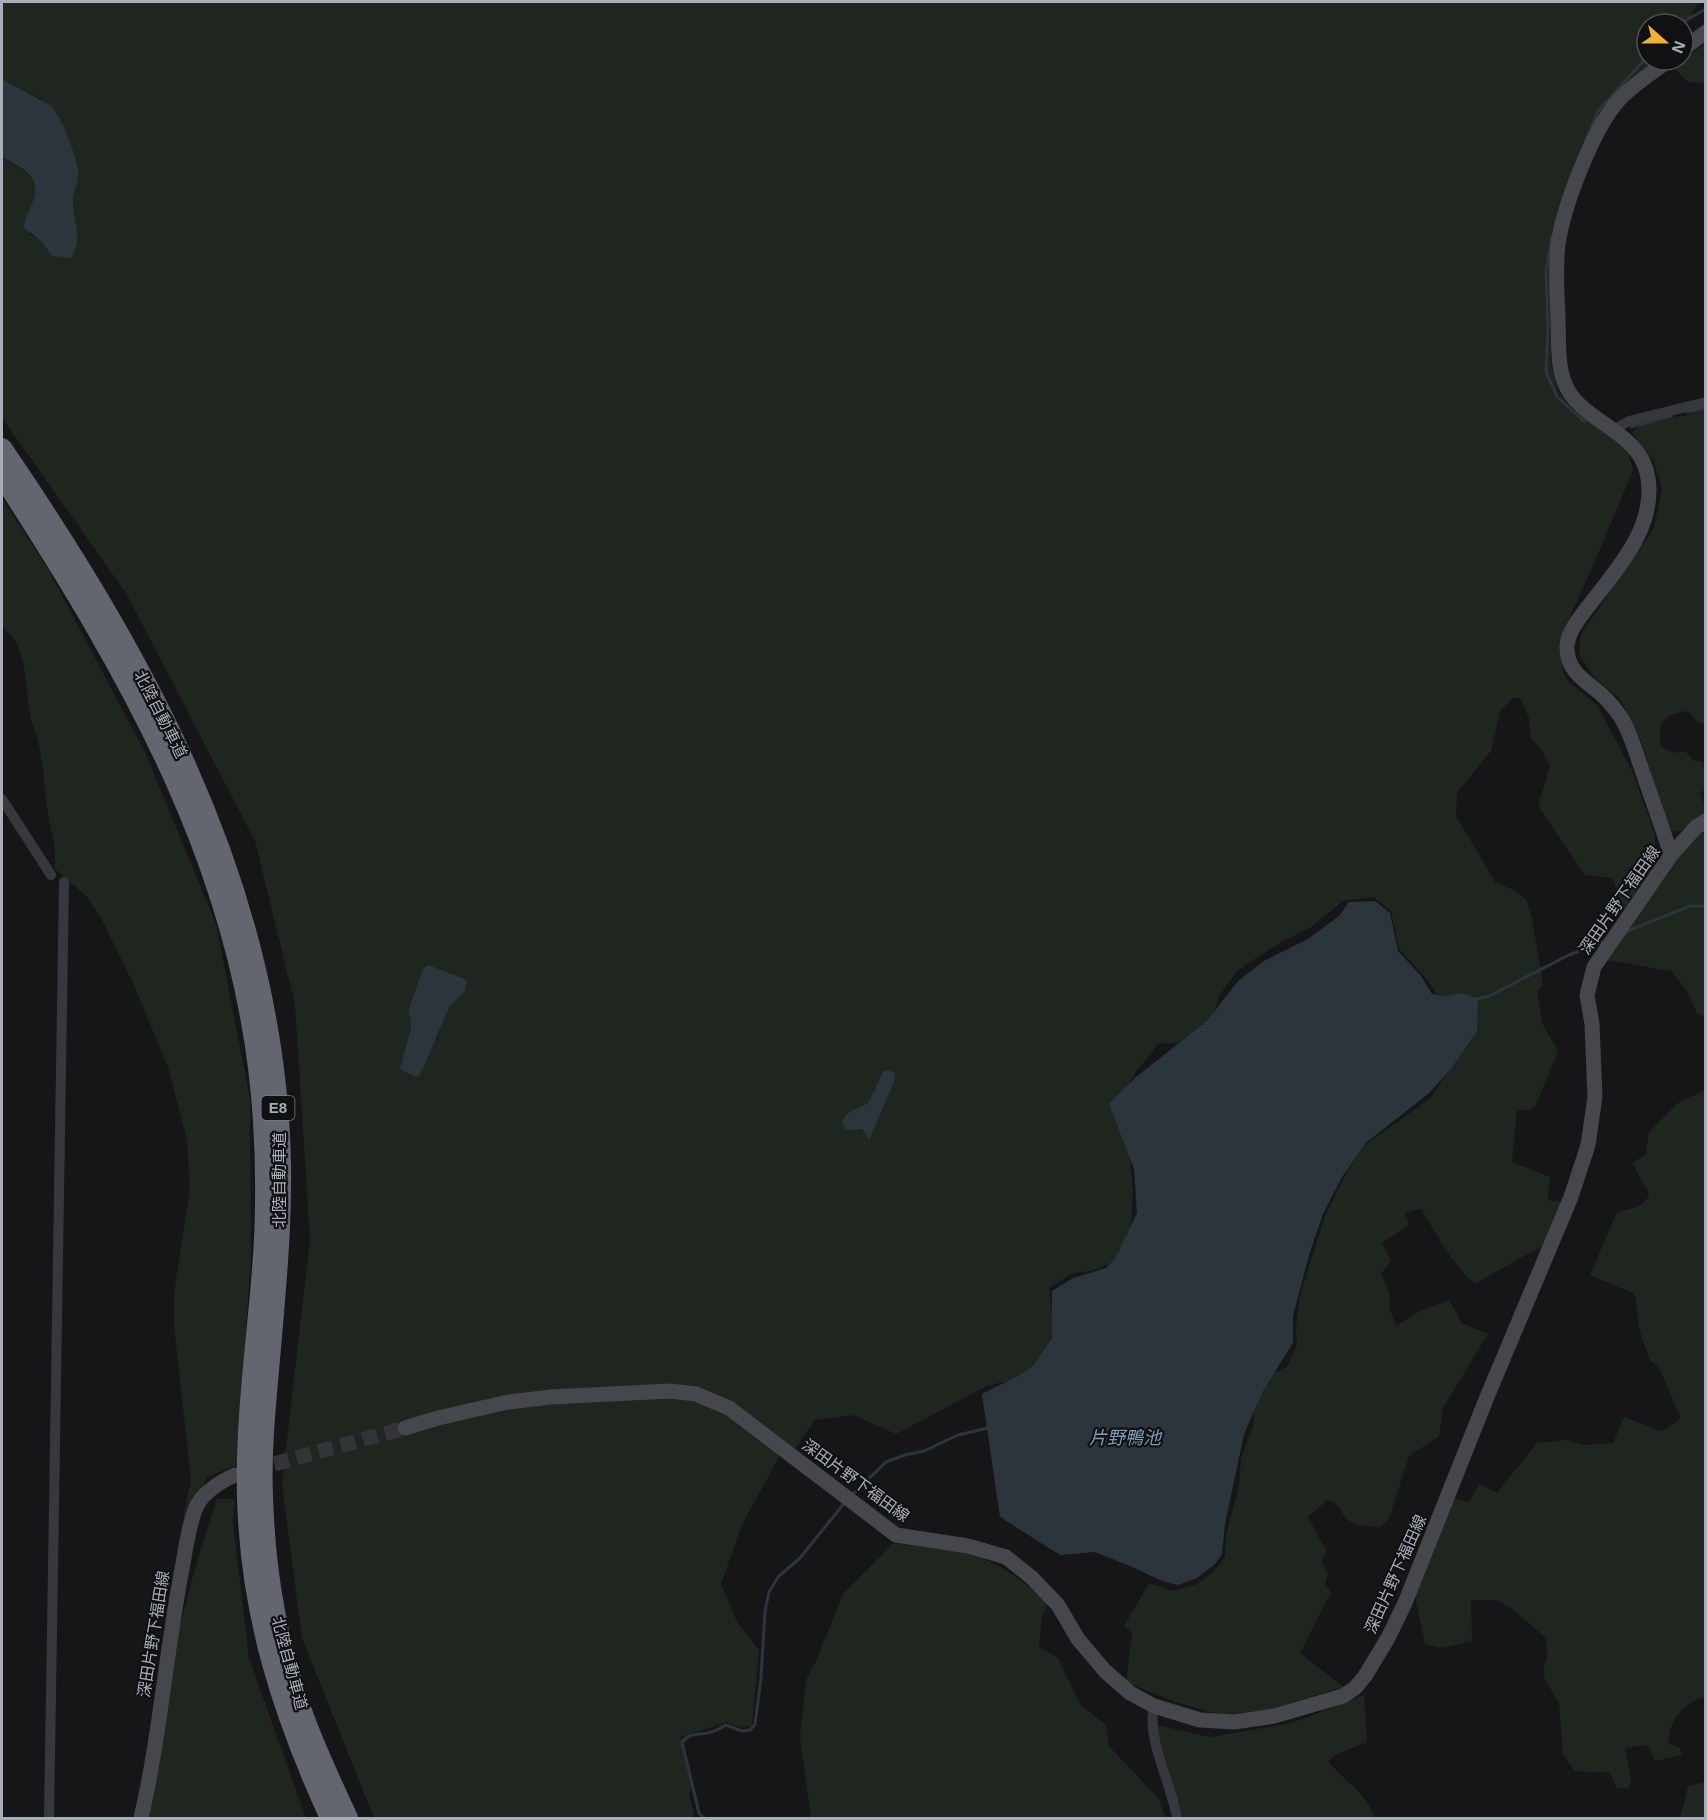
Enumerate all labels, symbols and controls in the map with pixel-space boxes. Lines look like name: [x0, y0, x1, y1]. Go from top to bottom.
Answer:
north arrow: [1635, 12, 1695, 72]
text: N: [1669, 39, 1689, 56]
street label: 北陸自動車道: [131, 668, 190, 761]
street label: 深田片野下福田線: [1576, 843, 1663, 958]
road number: E8: [262, 1096, 294, 1120]
street label: 北陸自動車道: [271, 1132, 288, 1228]
water label: 片野鴨池: [1089, 1428, 1163, 1448]
street label: 深田片野下福田線: [799, 1436, 912, 1525]
street label: 深田片野下福田線: [1362, 1512, 1429, 1636]
street label: 深田片野下福田線: [135, 1570, 172, 1699]
street label: 北陸自動車道: [269, 1615, 310, 1712]

